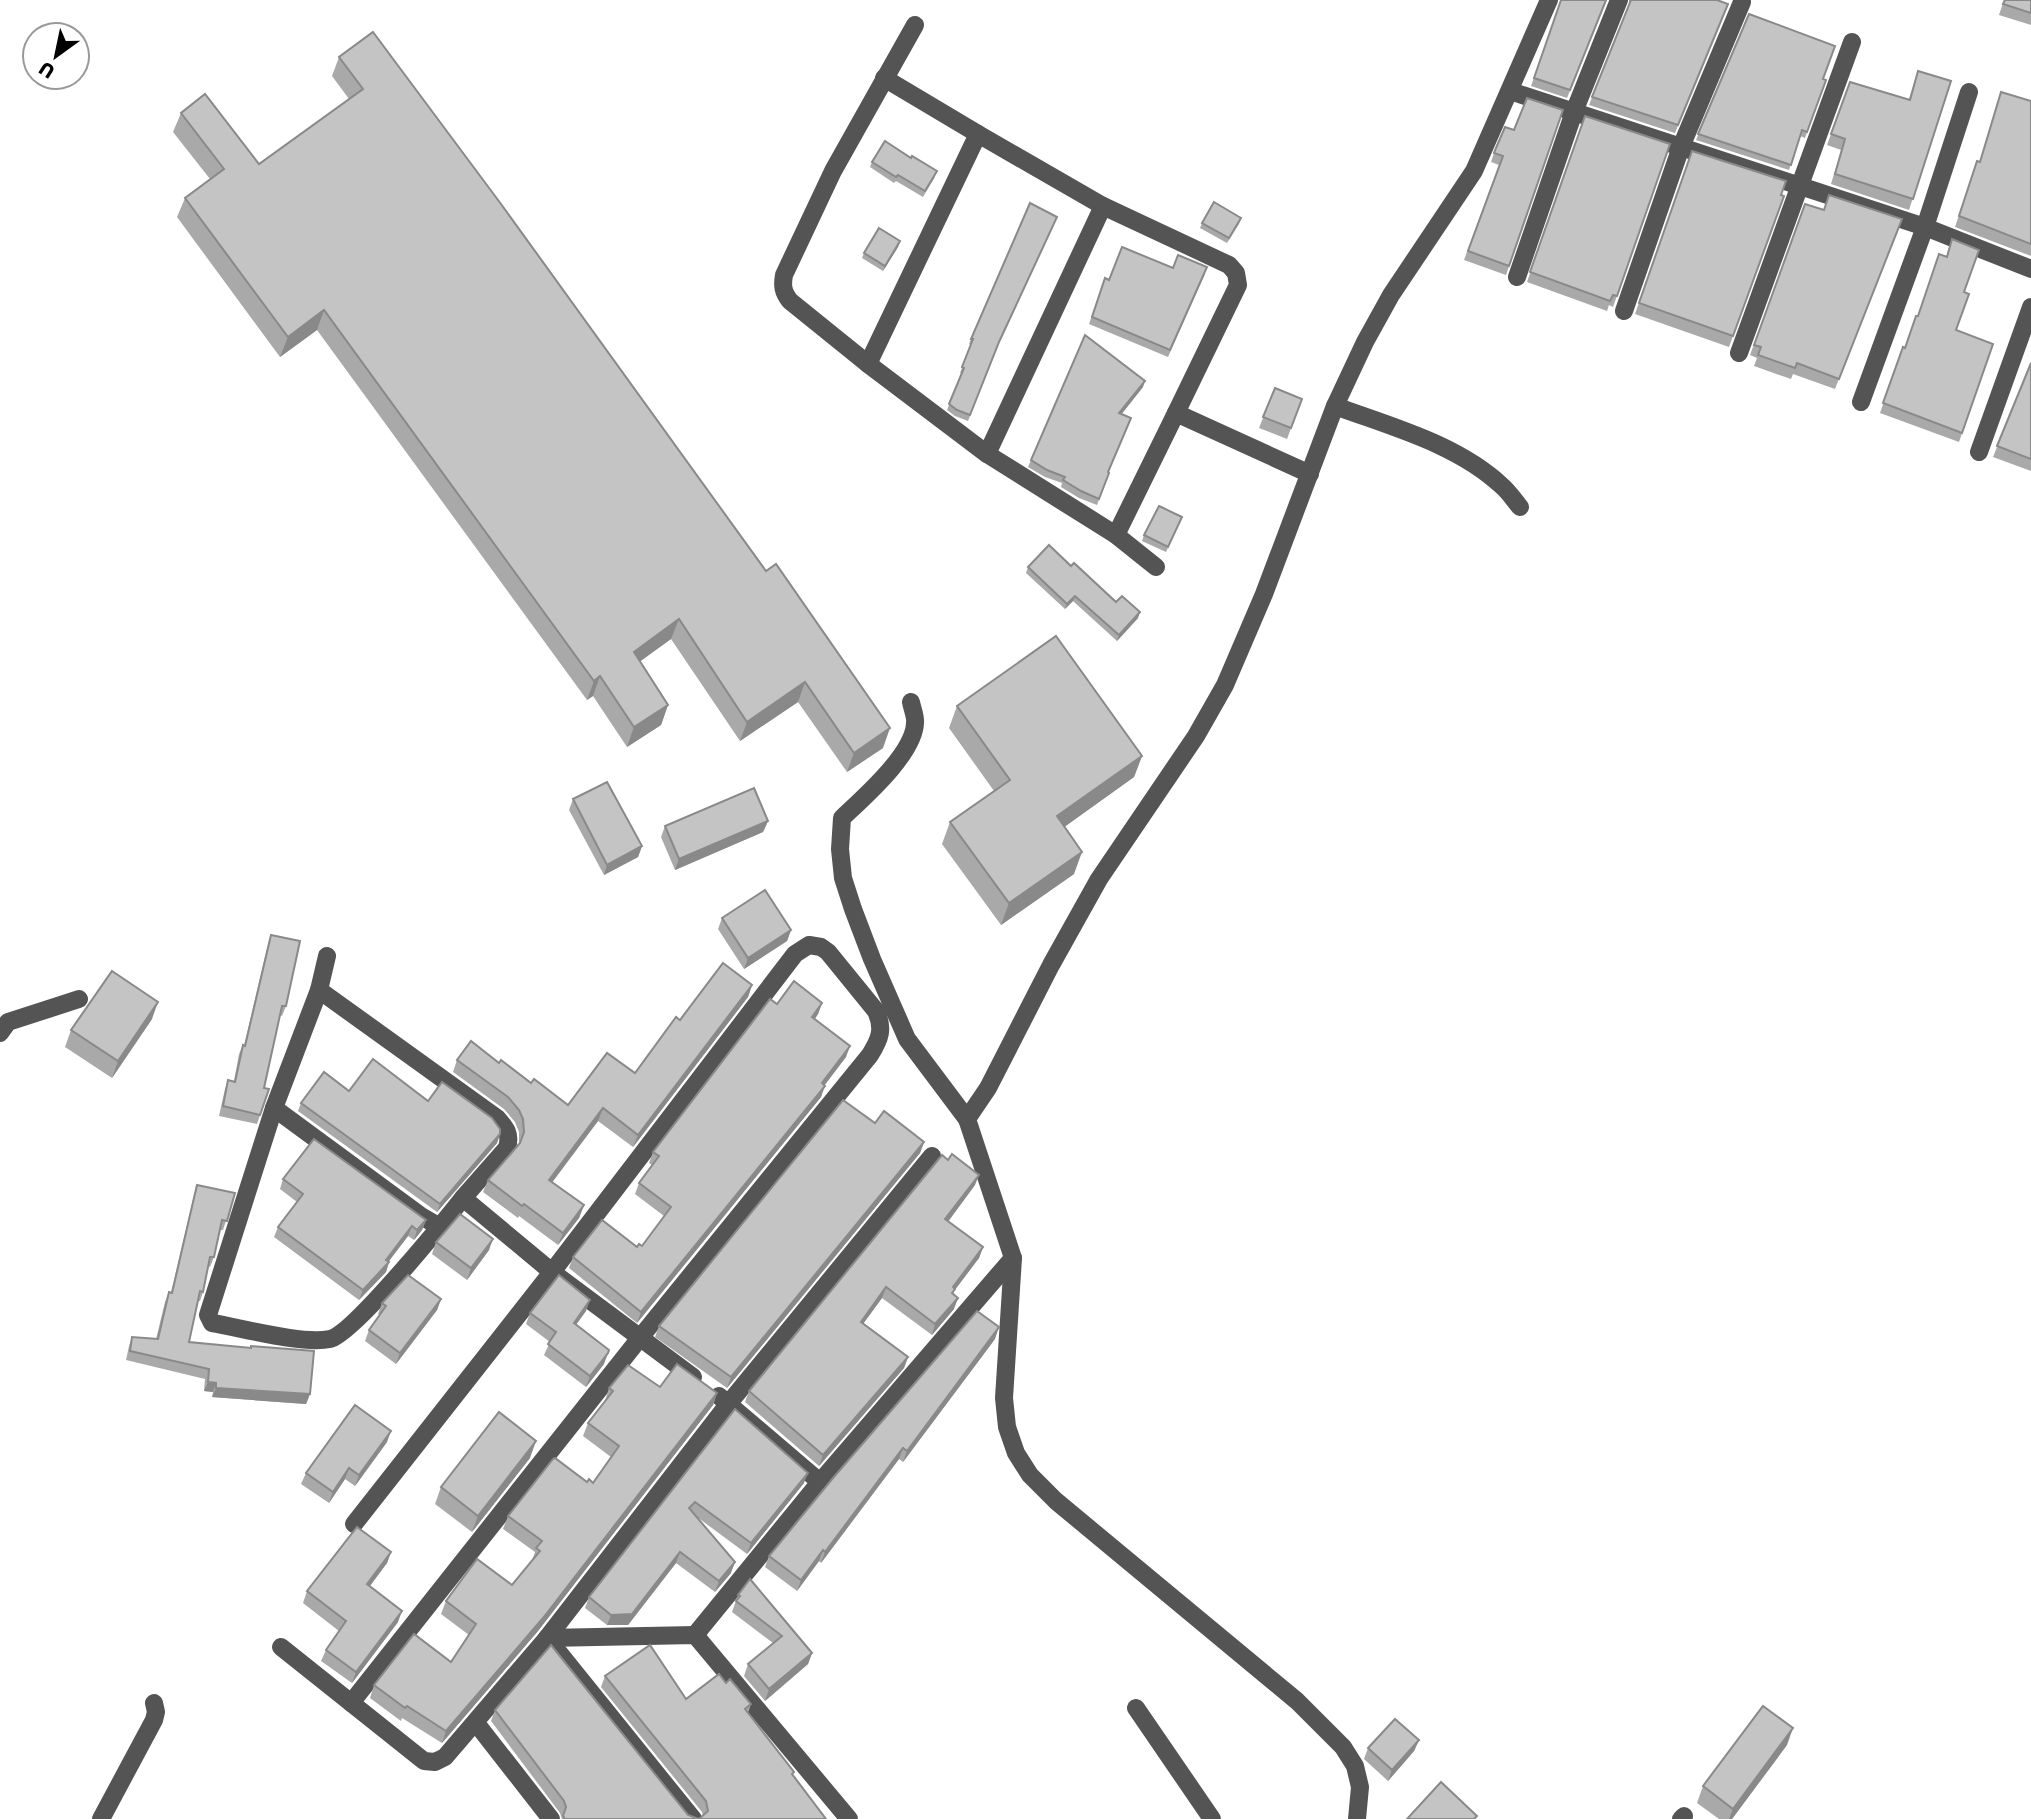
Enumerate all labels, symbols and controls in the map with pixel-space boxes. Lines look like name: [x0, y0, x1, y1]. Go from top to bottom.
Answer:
north arrow: [21, 21, 91, 91]
text: U: [34, 57, 59, 84]

